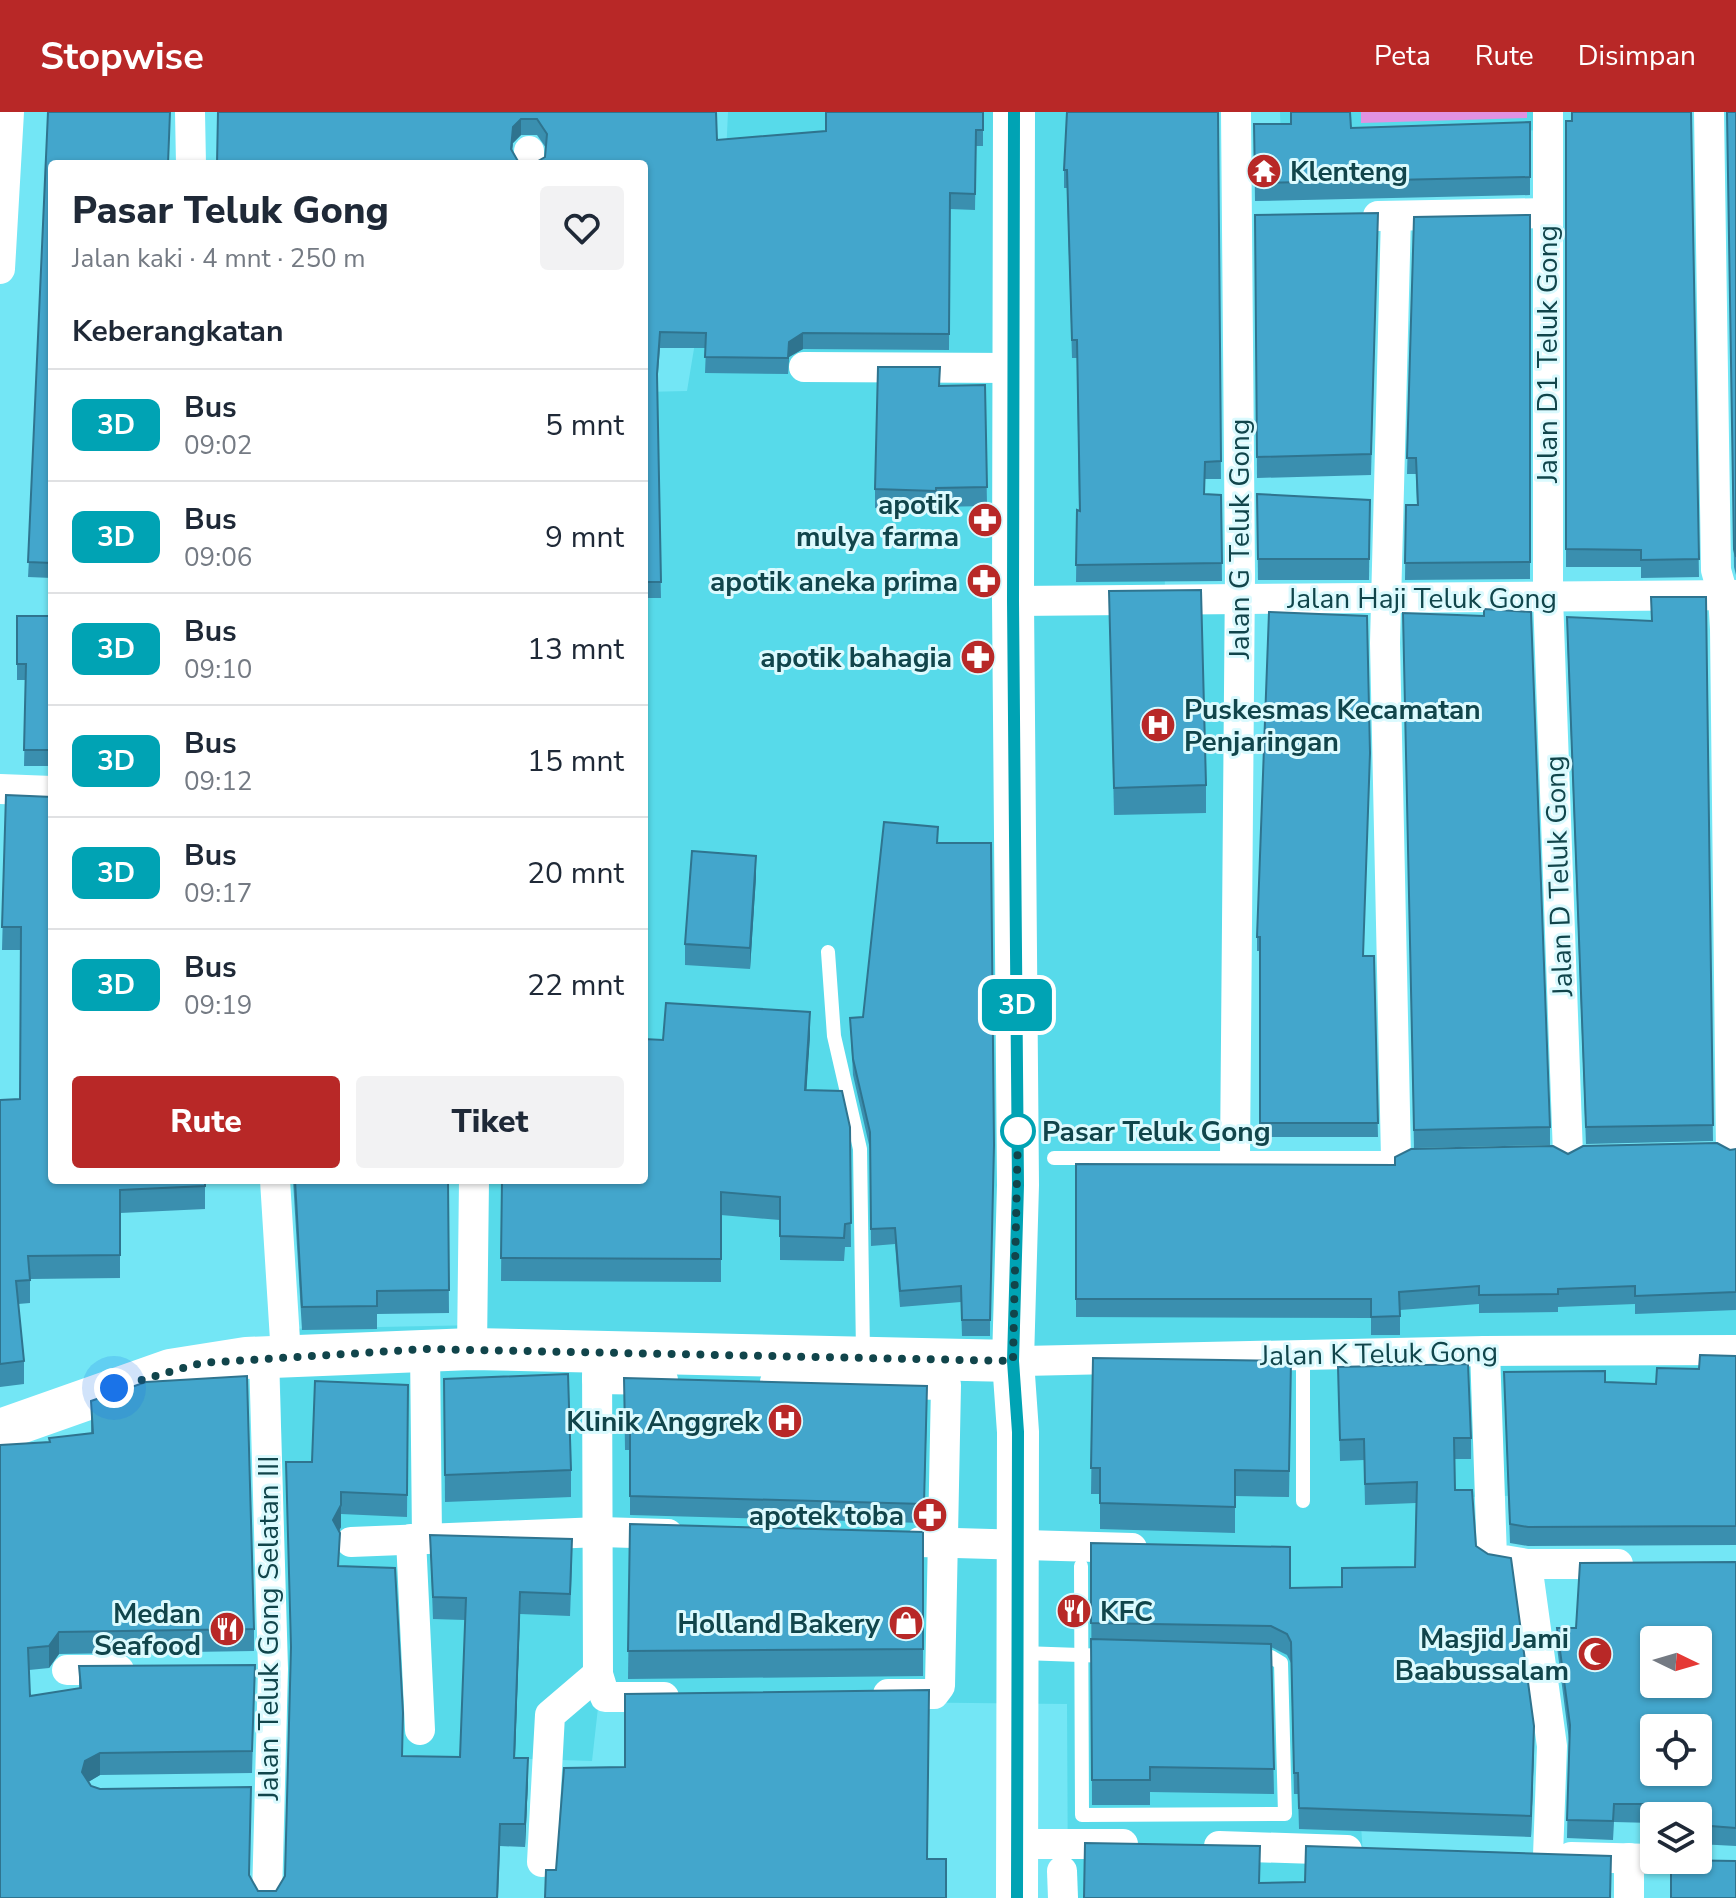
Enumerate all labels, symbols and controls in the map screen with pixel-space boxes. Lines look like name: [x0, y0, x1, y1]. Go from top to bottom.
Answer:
text: Stopwise: [40, 31, 204, 82]
text: Peta: [1374, 37, 1431, 75]
text: Rute: [1475, 37, 1534, 75]
text: Disimpan: [1578, 37, 1696, 75]
temple icon: Klenteng: [1245, 152, 1283, 190]
place label: Klenteng: [1290, 153, 1408, 191]
text: Pasar Teluk Gong: [72, 185, 389, 236]
button: heart: [540, 186, 624, 270]
street label: Jalan D1 Teluk Gong: [1529, 225, 1567, 484]
text: Jalan kaki · 4 mnt · 250 m: [72, 241, 366, 276]
text: Keberangkatan: [72, 311, 284, 352]
text: Bus: [184, 387, 237, 428]
text: 5 mnt: [545, 405, 624, 446]
text: 3D: [97, 406, 135, 444]
street label: Jalan G Teluk Gong: [1221, 419, 1259, 660]
text: 09:02: [184, 428, 252, 463]
place label: apotik mulya farma: [796, 486, 960, 556]
text: Bus: [184, 499, 237, 540]
pharmacy icon: apotik mulya farma: [966, 501, 1004, 539]
text: 9 mnt: [545, 517, 624, 558]
text: 3D: [97, 518, 135, 556]
text: 09:06: [184, 540, 252, 575]
pharmacy icon: apotik aneka prima: [965, 562, 1003, 600]
place label: apotik aneka prima: [710, 563, 958, 601]
street label: Jalan Haji Teluk Gong: [1286, 580, 1557, 618]
text: Bus: [184, 611, 237, 652]
text: 13 mnt: [527, 629, 624, 670]
text: 3D: [97, 630, 135, 668]
pharmacy icon: apotik bahagia: [959, 638, 997, 676]
place label: apotik bahagia: [760, 639, 952, 677]
text: 09:10: [184, 652, 252, 687]
place label: Puskesmas Kecamatan Penjaringan: [1184, 691, 1481, 761]
hospital icon: Puskesmas Kecamatan Penjaringan: [1139, 706, 1177, 744]
text: Bus: [184, 723, 237, 764]
text: 15 mnt: [527, 741, 624, 782]
text: 3D: [97, 742, 135, 780]
street label: Jalan D Teluk Gong: [1536, 755, 1582, 998]
text: 09:12: [184, 764, 252, 799]
text: Bus: [184, 835, 237, 876]
text: 20 mnt: [527, 853, 624, 894]
text: 3D: [97, 854, 135, 892]
text: 09:17: [184, 876, 252, 911]
text: Bus: [184, 947, 237, 988]
text: 22 mnt: [527, 965, 624, 1006]
text: 3D: [97, 966, 135, 1004]
line badge: 3D: [981, 979, 1053, 1031]
text: 3D: [998, 986, 1036, 1024]
text: 09:19: [184, 988, 252, 1023]
button: Rute: [72, 1076, 340, 1168]
button: Tiket: [356, 1076, 624, 1168]
place label: Pasar Teluk Gong: [1042, 1113, 1271, 1151]
marker: Pasar Teluk Gong: [1001, 1114, 1035, 1148]
street label: Jalan K Teluk Gong: [1259, 1333, 1498, 1375]
your location: [94, 1368, 134, 1408]
hospital icon: Klinik Anggrek: [766, 1402, 804, 1440]
place label: Klinik Anggrek: [566, 1403, 760, 1441]
street label: Jalan Teluk Gong Selatan III: [250, 1456, 288, 1801]
pharmacy icon: apotek toba: [911, 1496, 949, 1534]
place label: apotek toba: [749, 1497, 904, 1535]
restaurant icon: KFC: [1055, 1592, 1093, 1630]
place label: KFC: [1100, 1593, 1153, 1631]
place label: Medan Seafood: [94, 1595, 201, 1665]
shop icon: Holland Bakery: [887, 1604, 925, 1642]
place label: Holland Bakery: [677, 1605, 880, 1643]
restaurant icon: Medan Seafood: [208, 1610, 246, 1648]
place label: Masjid Jami Baabussalam: [1395, 1620, 1569, 1690]
north arrow: [1640, 1626, 1712, 1698]
map controls: [1640, 1626, 1712, 1874]
mosque icon: Masjid Jami Baabussalam: [1576, 1635, 1614, 1673]
button: locate: [1640, 1714, 1712, 1786]
button: layers: [1640, 1802, 1712, 1874]

